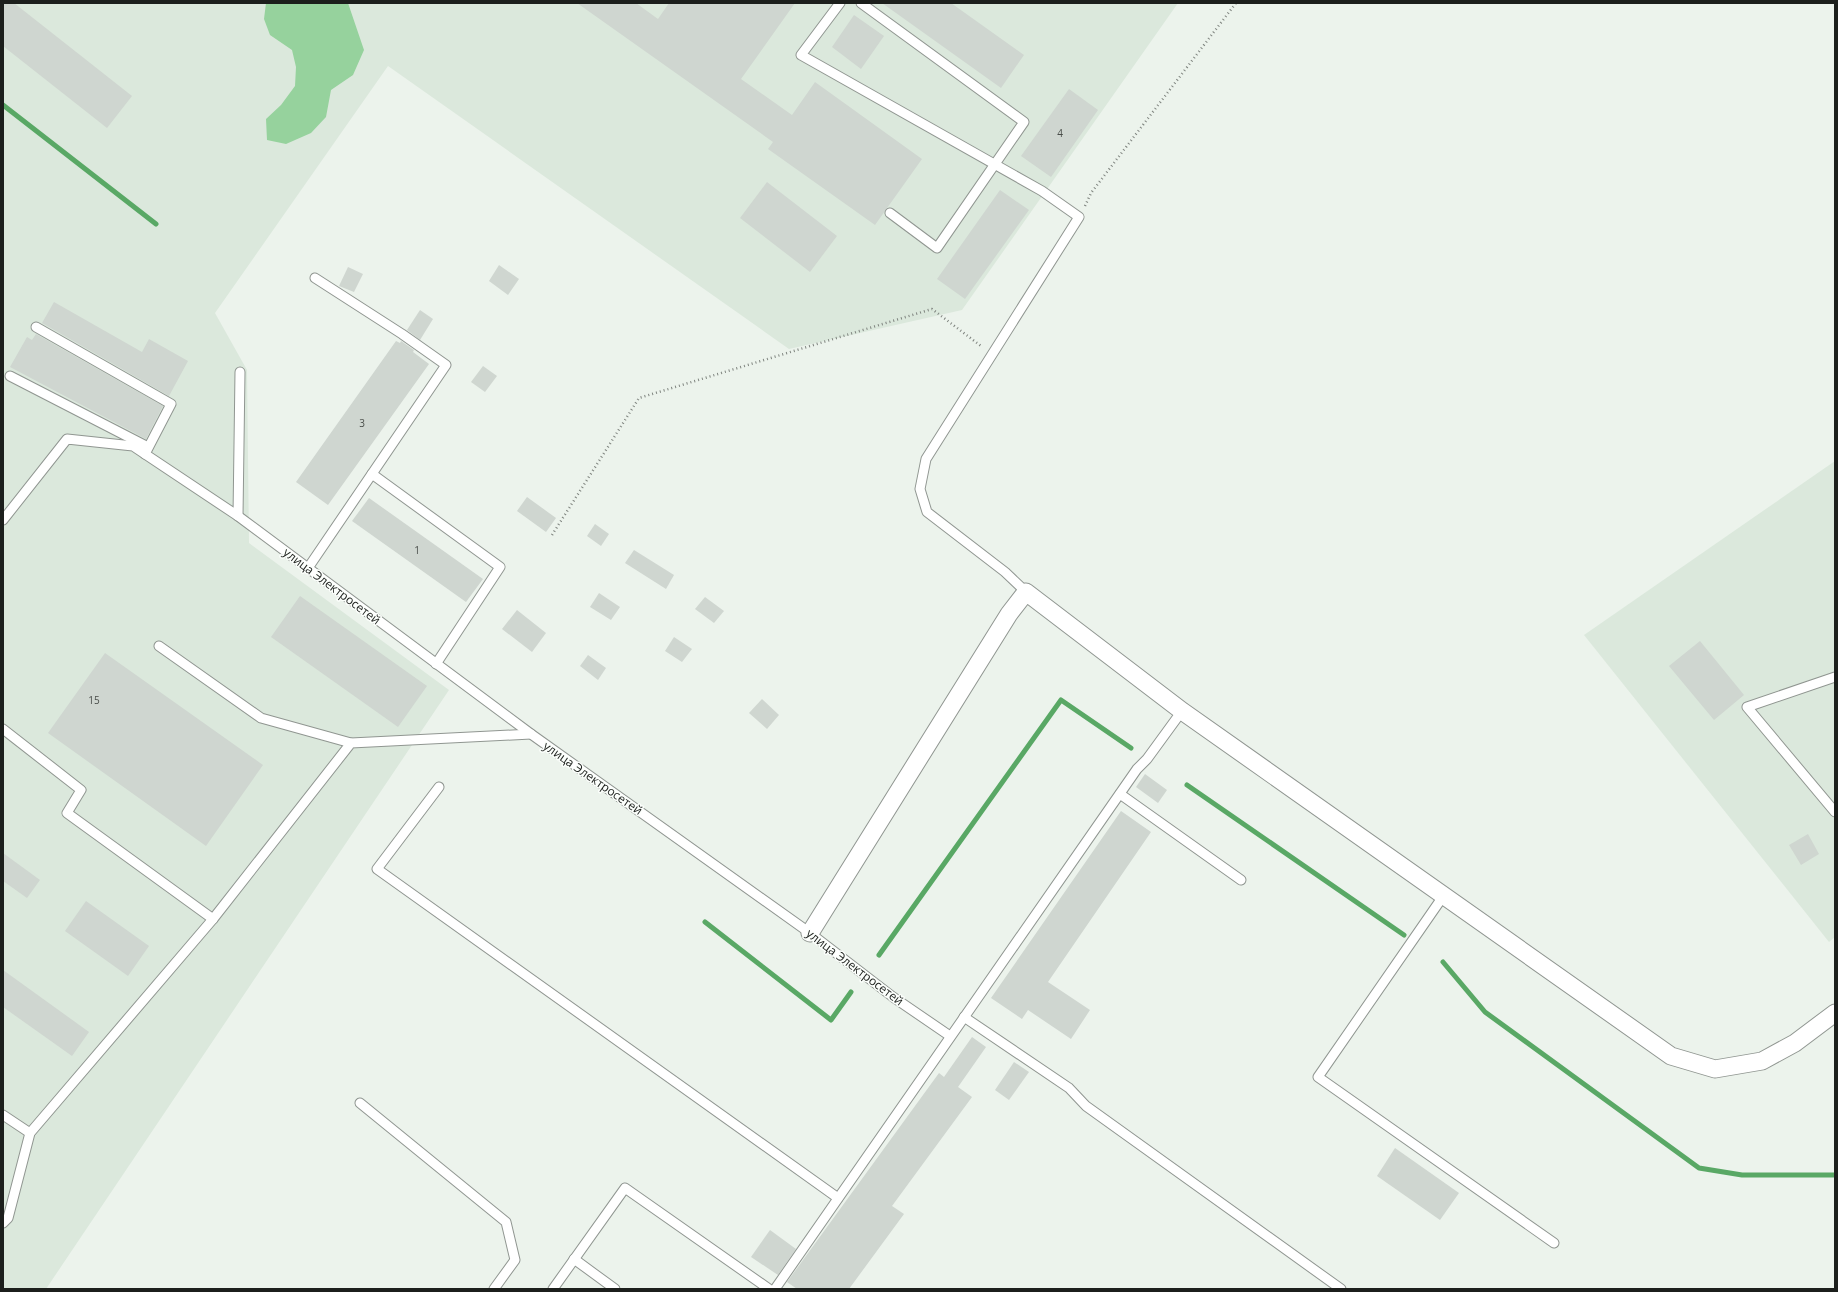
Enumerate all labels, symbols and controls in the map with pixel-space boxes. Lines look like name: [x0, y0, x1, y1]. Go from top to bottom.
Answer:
house number: 4: [1057, 126, 1063, 140]
house number: 3: [359, 416, 365, 430]
house number: 1: [414, 543, 420, 557]
street label: улица Электросетей: [280, 544, 384, 628]
house number: 15: [88, 693, 100, 707]
street label: улица Электросетей: [540, 737, 646, 819]
street label: улица Электросетей: [803, 925, 907, 1009]

